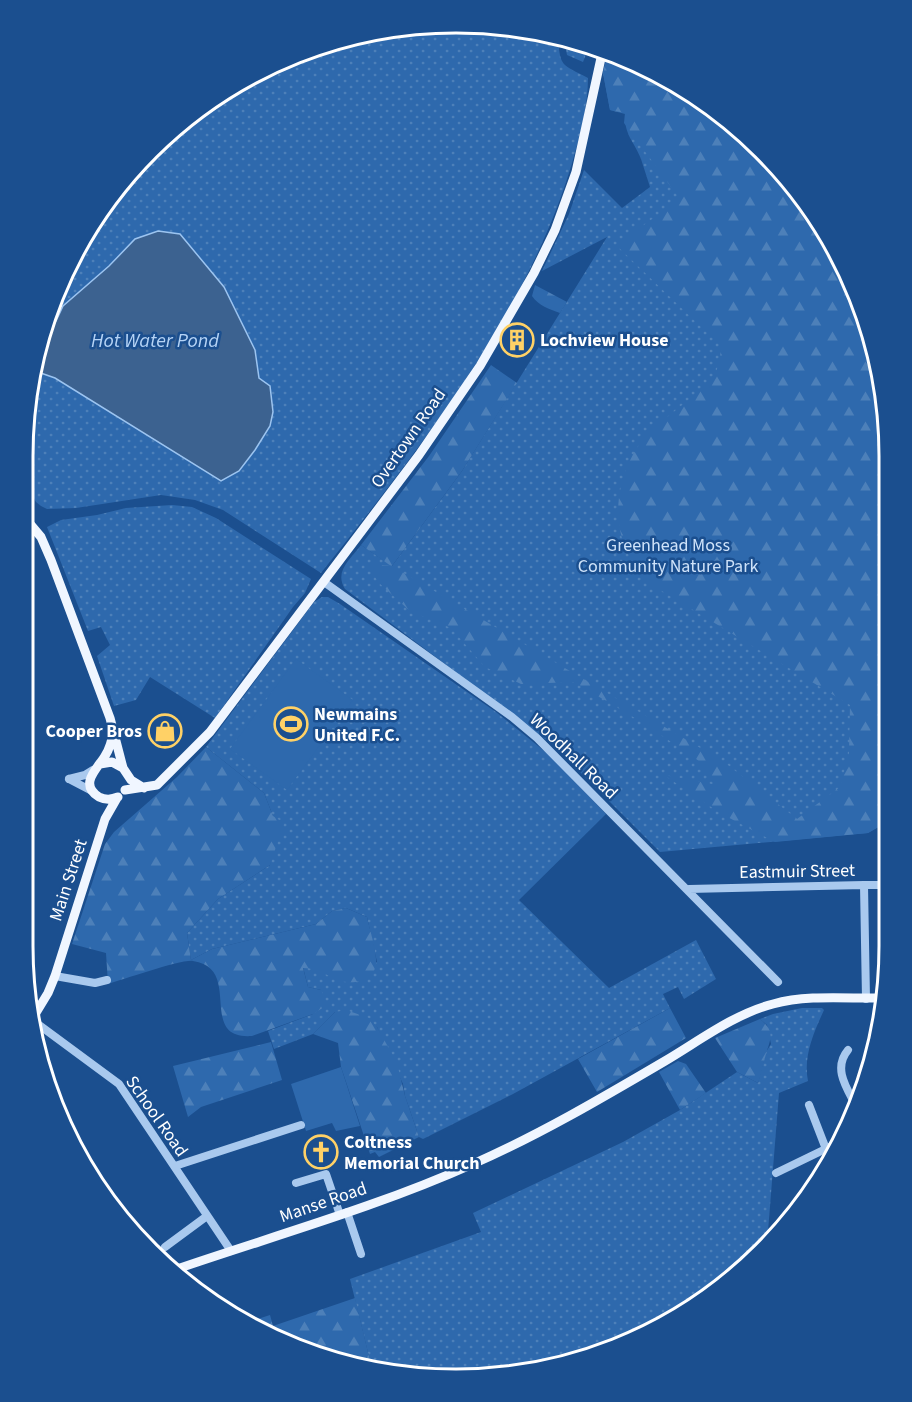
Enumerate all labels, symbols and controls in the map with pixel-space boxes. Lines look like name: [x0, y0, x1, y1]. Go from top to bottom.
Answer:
building icon: Lochview House: [499, 322, 535, 358]
water label: Hot Water Pond: [91, 327, 220, 355]
place label: Lochview House: [540, 328, 669, 353]
street label: Overtown Road: [365, 384, 452, 493]
park label: Greenhead Moss Community Nature Park: [578, 533, 758, 579]
place label: Newmains United F.C.: [314, 702, 400, 748]
sports icon: Newmains United F.C.: [273, 706, 309, 742]
street label: Woodhall Road: [524, 708, 623, 805]
shop icon: Cooper Bros: [147, 713, 183, 749]
place label: Cooper Bros: [45, 719, 142, 744]
street label: Main Street: [43, 836, 94, 925]
street label: Eastmuir Street: [739, 858, 855, 885]
street label: School Road: [119, 1071, 194, 1162]
place label: Coltness Memorial Church: [344, 1130, 480, 1176]
church icon: Coltness Memorial Church: [303, 1134, 339, 1170]
street label: Manse Road: [276, 1176, 370, 1229]

